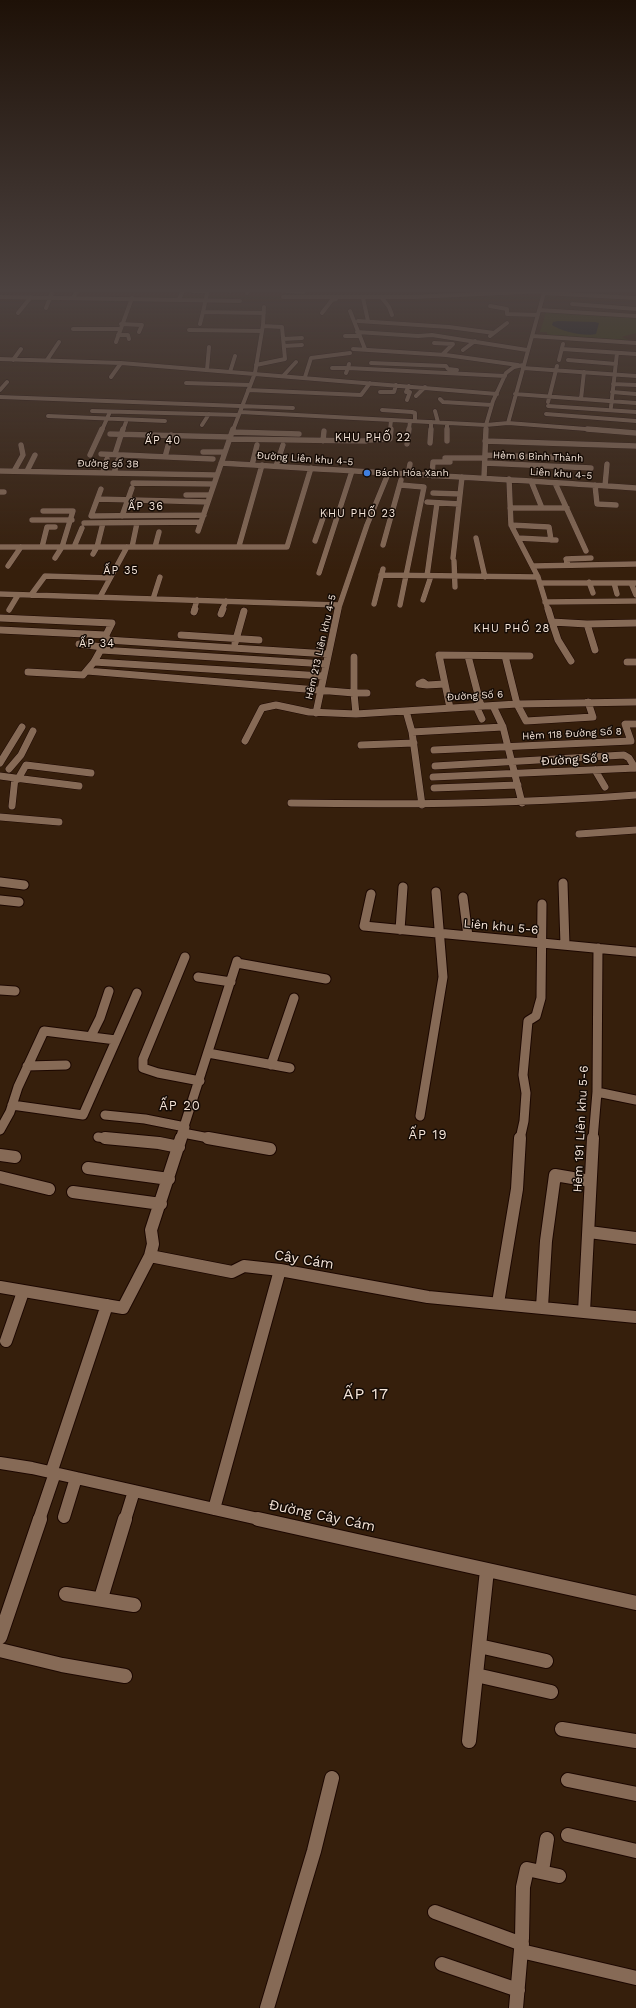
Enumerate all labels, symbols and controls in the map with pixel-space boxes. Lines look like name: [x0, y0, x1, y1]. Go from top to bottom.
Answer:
district label: KHU PHỐ 22: [335, 431, 411, 445]
district label: ẤP 40: [145, 434, 181, 448]
street label: Hẻm 6 Bình Thành: [493, 449, 583, 465]
street label: Đường Liên khu 4-5: [256, 450, 354, 468]
street label: Đường số 3B: [77, 457, 139, 471]
street label: Liên khu 4-5: [529, 466, 593, 482]
place label: Bách Hóa Xanh: [375, 467, 449, 479]
marker: Bách Hóa Xanh: [362, 468, 372, 478]
district label: ẤP 36: [128, 500, 164, 514]
district label: KHU PHỐ 23: [320, 507, 396, 521]
district label: ẤP 35: [103, 564, 139, 578]
street label: Hẻm 213 Liên khu 4-5: [303, 593, 339, 701]
district label: KHU PHỐ 28: [474, 622, 550, 636]
district label: ẤP 34: [79, 637, 115, 651]
street label: Đường Số 6: [447, 689, 503, 703]
street label: Hẻm 118 Đường Số 8: [522, 725, 622, 743]
street label: Đường Số 8: [541, 751, 609, 769]
street label: Liên khu 5-6: [463, 917, 539, 937]
street label: Hẻm 191 Liên khu 5-6: [570, 1065, 592, 1193]
district label: ẤP 20: [159, 1098, 201, 1114]
district label: ẤP 19: [408, 1127, 448, 1143]
street label: Cây Cám: [273, 1247, 335, 1273]
district label: ẤP 17: [343, 1384, 389, 1404]
street label: Đường Cây Cám: [267, 1497, 377, 1535]

